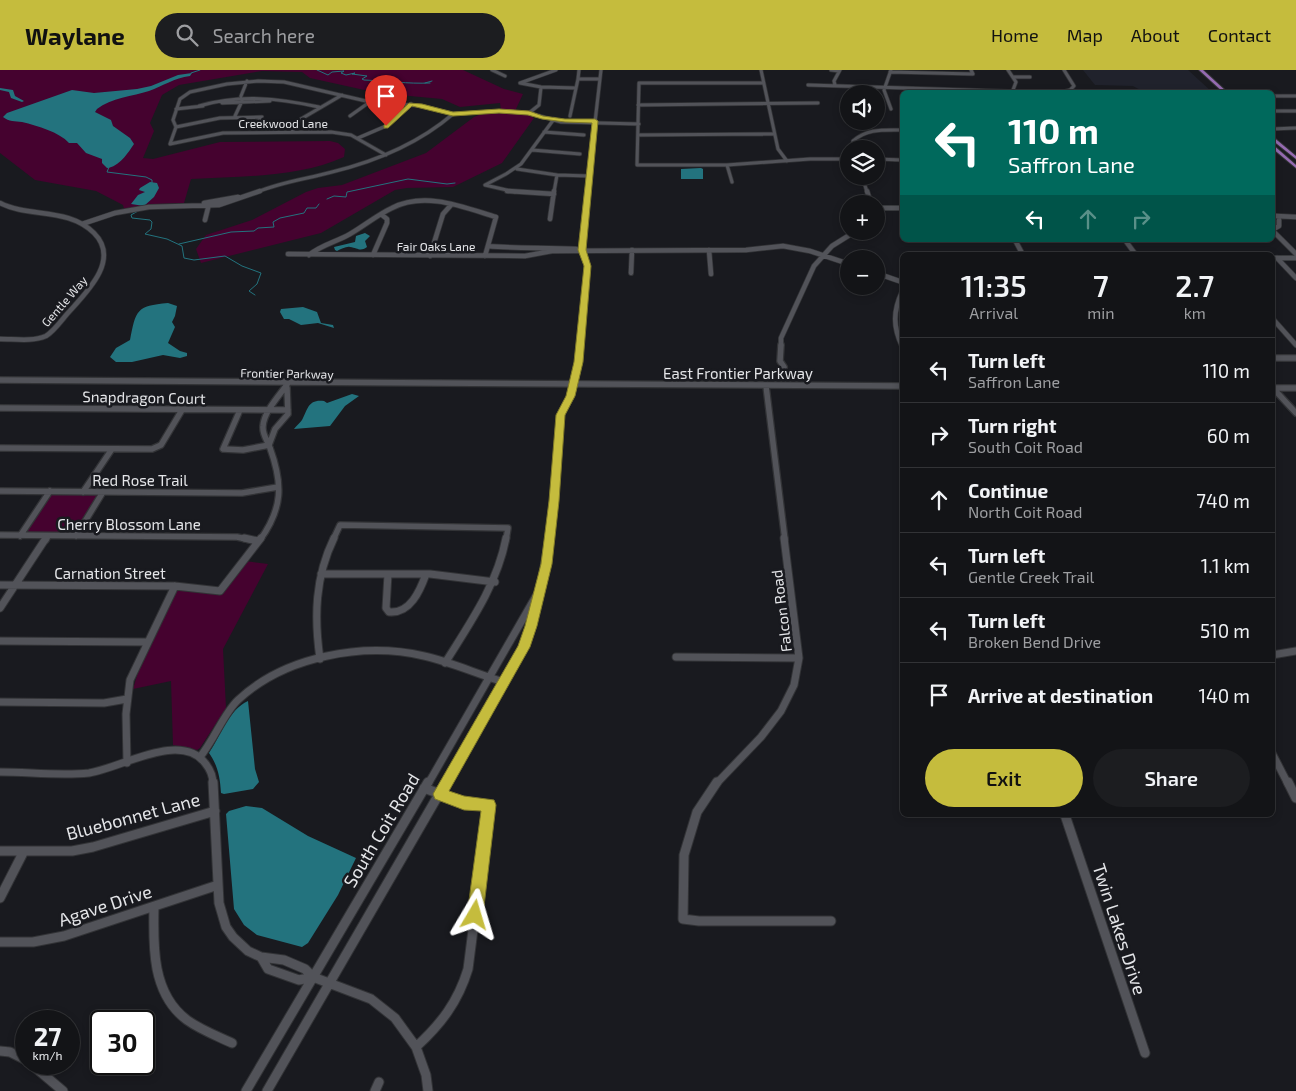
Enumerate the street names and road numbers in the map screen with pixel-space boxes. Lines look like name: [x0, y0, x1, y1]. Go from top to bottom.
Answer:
street label: Creekwood Lane: [238, 116, 328, 130]
street label: Fair Oaks Lane: [397, 239, 475, 253]
street label: Gentle Way: [38, 272, 90, 329]
street label: East Frontier Parkway: [663, 364, 813, 382]
street label: Frontier Parkway: [240, 365, 334, 381]
street label: Snapdragon Court: [82, 387, 206, 407]
street label: Red Rose Trail: [92, 471, 188, 489]
street label: Cherry Blossom Lane: [57, 515, 201, 533]
street label: Carnation Street: [54, 564, 166, 582]
street label: Falcon Road: [767, 569, 795, 653]
street label: South Coit Road: [338, 769, 424, 891]
street label: Bluebonnet Lane: [64, 788, 202, 844]
street label: Twin Lakes Drive: [1088, 861, 1152, 997]
street label: Agave Drive: [56, 880, 154, 930]

